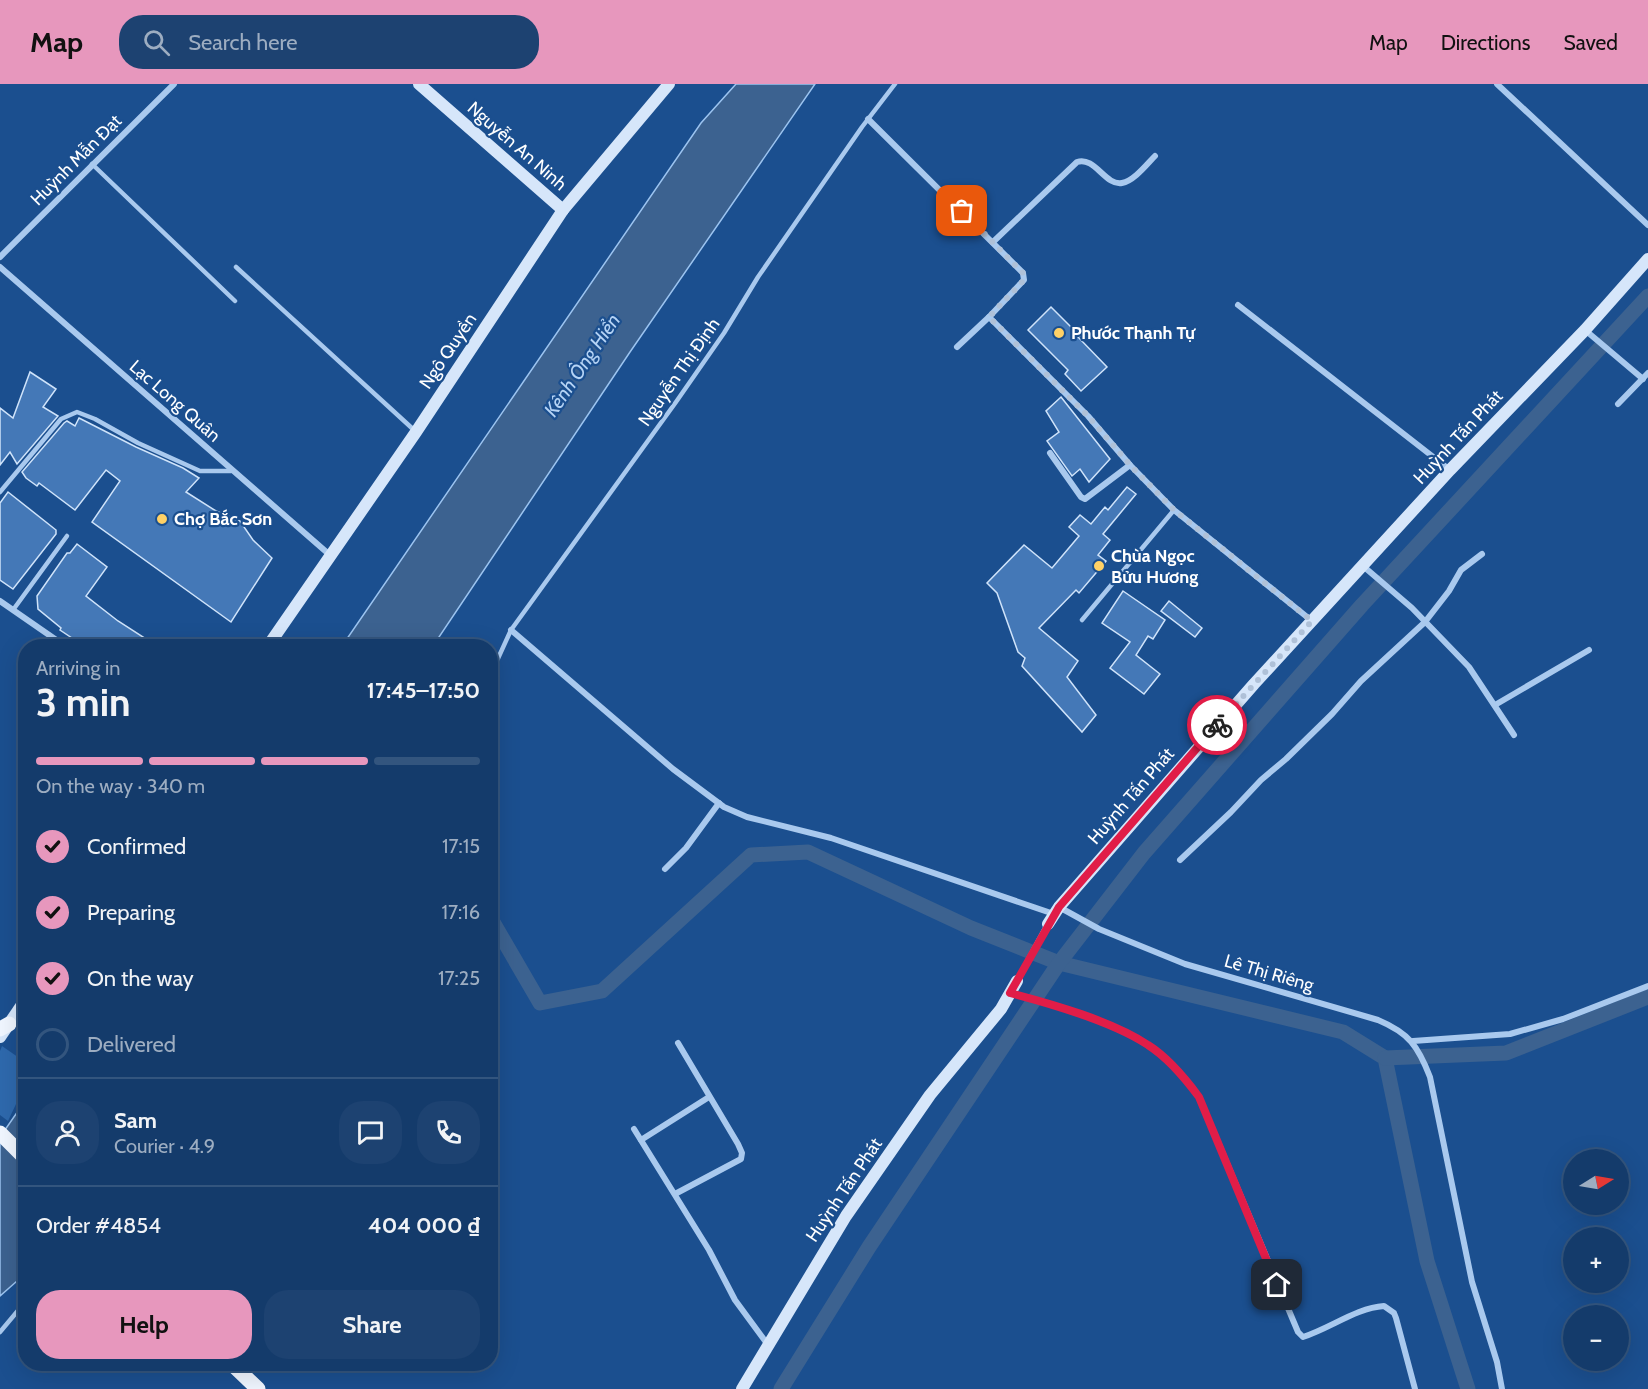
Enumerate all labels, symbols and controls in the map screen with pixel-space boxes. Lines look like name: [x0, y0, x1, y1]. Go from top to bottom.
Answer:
search box: [119, 15, 539, 69]
text: Map: [30, 25, 83, 59]
icon: search: [140, 26, 173, 59]
text: Search here: [188, 29, 297, 56]
text: Map: [1369, 30, 1408, 55]
text: Directions: [1441, 30, 1530, 55]
text: Saved: [1563, 30, 1618, 55]
street label: Nguyễn An Ninh: [463, 97, 571, 195]
street label: Huỳnh Mẫn Đạt: [26, 110, 126, 210]
pin: [936, 185, 987, 236]
icon: bag: [945, 194, 978, 227]
street label: Ngô Quyền: [415, 309, 481, 393]
water label: Kênh Ông Hiển: [539, 309, 625, 421]
street label: Nguyễn Thị Định: [634, 314, 724, 430]
place label: Phước Thạnh Tự: [1071, 322, 1197, 344]
marker: Phước Thạnh Tự: [1052, 326, 1066, 340]
street label: Lạc Long Quân: [125, 355, 225, 447]
street label: Huỳnh Tấn Phát: [1409, 385, 1507, 489]
place label: Chợ Bắc Sơn: [174, 508, 272, 530]
marker: Chợ Bắc Sơn: [155, 512, 169, 526]
place label: Chùa Ngọc Bửu Hương: [1111, 545, 1198, 588]
marker: Chùa Ngọc Bửu Hương: [1092, 559, 1106, 573]
text: Arriving in: [36, 656, 120, 680]
text: 17:45–17:50: [367, 677, 480, 704]
text: 3 min: [36, 678, 131, 726]
courier: [1187, 695, 1247, 755]
icon: bike: [1201, 709, 1234, 742]
street label: Huỳnh Tấn Phát: [1083, 743, 1179, 849]
text: On the way · 340 m: [36, 774, 205, 798]
icon: check: [36, 830, 69, 863]
text: Confirmed: [87, 833, 186, 860]
text: 17:15: [442, 834, 480, 858]
icon: check: [36, 896, 69, 929]
text: Preparing: [87, 899, 175, 926]
text: 17:16: [441, 900, 480, 924]
street label: Lê Thị Riêng: [1222, 950, 1317, 997]
icon: check: [36, 962, 69, 995]
text: On the way: [87, 965, 194, 992]
text: 17:25: [438, 966, 480, 990]
text: Delivered: [87, 1031, 176, 1058]
button: person: [36, 1101, 99, 1164]
button: chat: [339, 1101, 402, 1164]
button: phone: [417, 1101, 480, 1164]
text: Sam: [114, 1107, 157, 1134]
text: Courier · 4.9: [114, 1134, 215, 1158]
street label: Huỳnh Tấn Phát: [801, 1134, 887, 1246]
north arrow: [1563, 1149, 1629, 1215]
map controls: [1563, 1149, 1629, 1371]
text: Order #4854: [36, 1212, 161, 1239]
text: 404 000 ₫: [368, 1212, 480, 1239]
button: +: [1563, 1227, 1629, 1293]
pin: [1251, 1259, 1302, 1310]
icon: home: [1260, 1268, 1293, 1301]
button: Help: [36, 1290, 252, 1359]
button: Share: [264, 1290, 480, 1359]
button: −: [1563, 1305, 1629, 1371]

